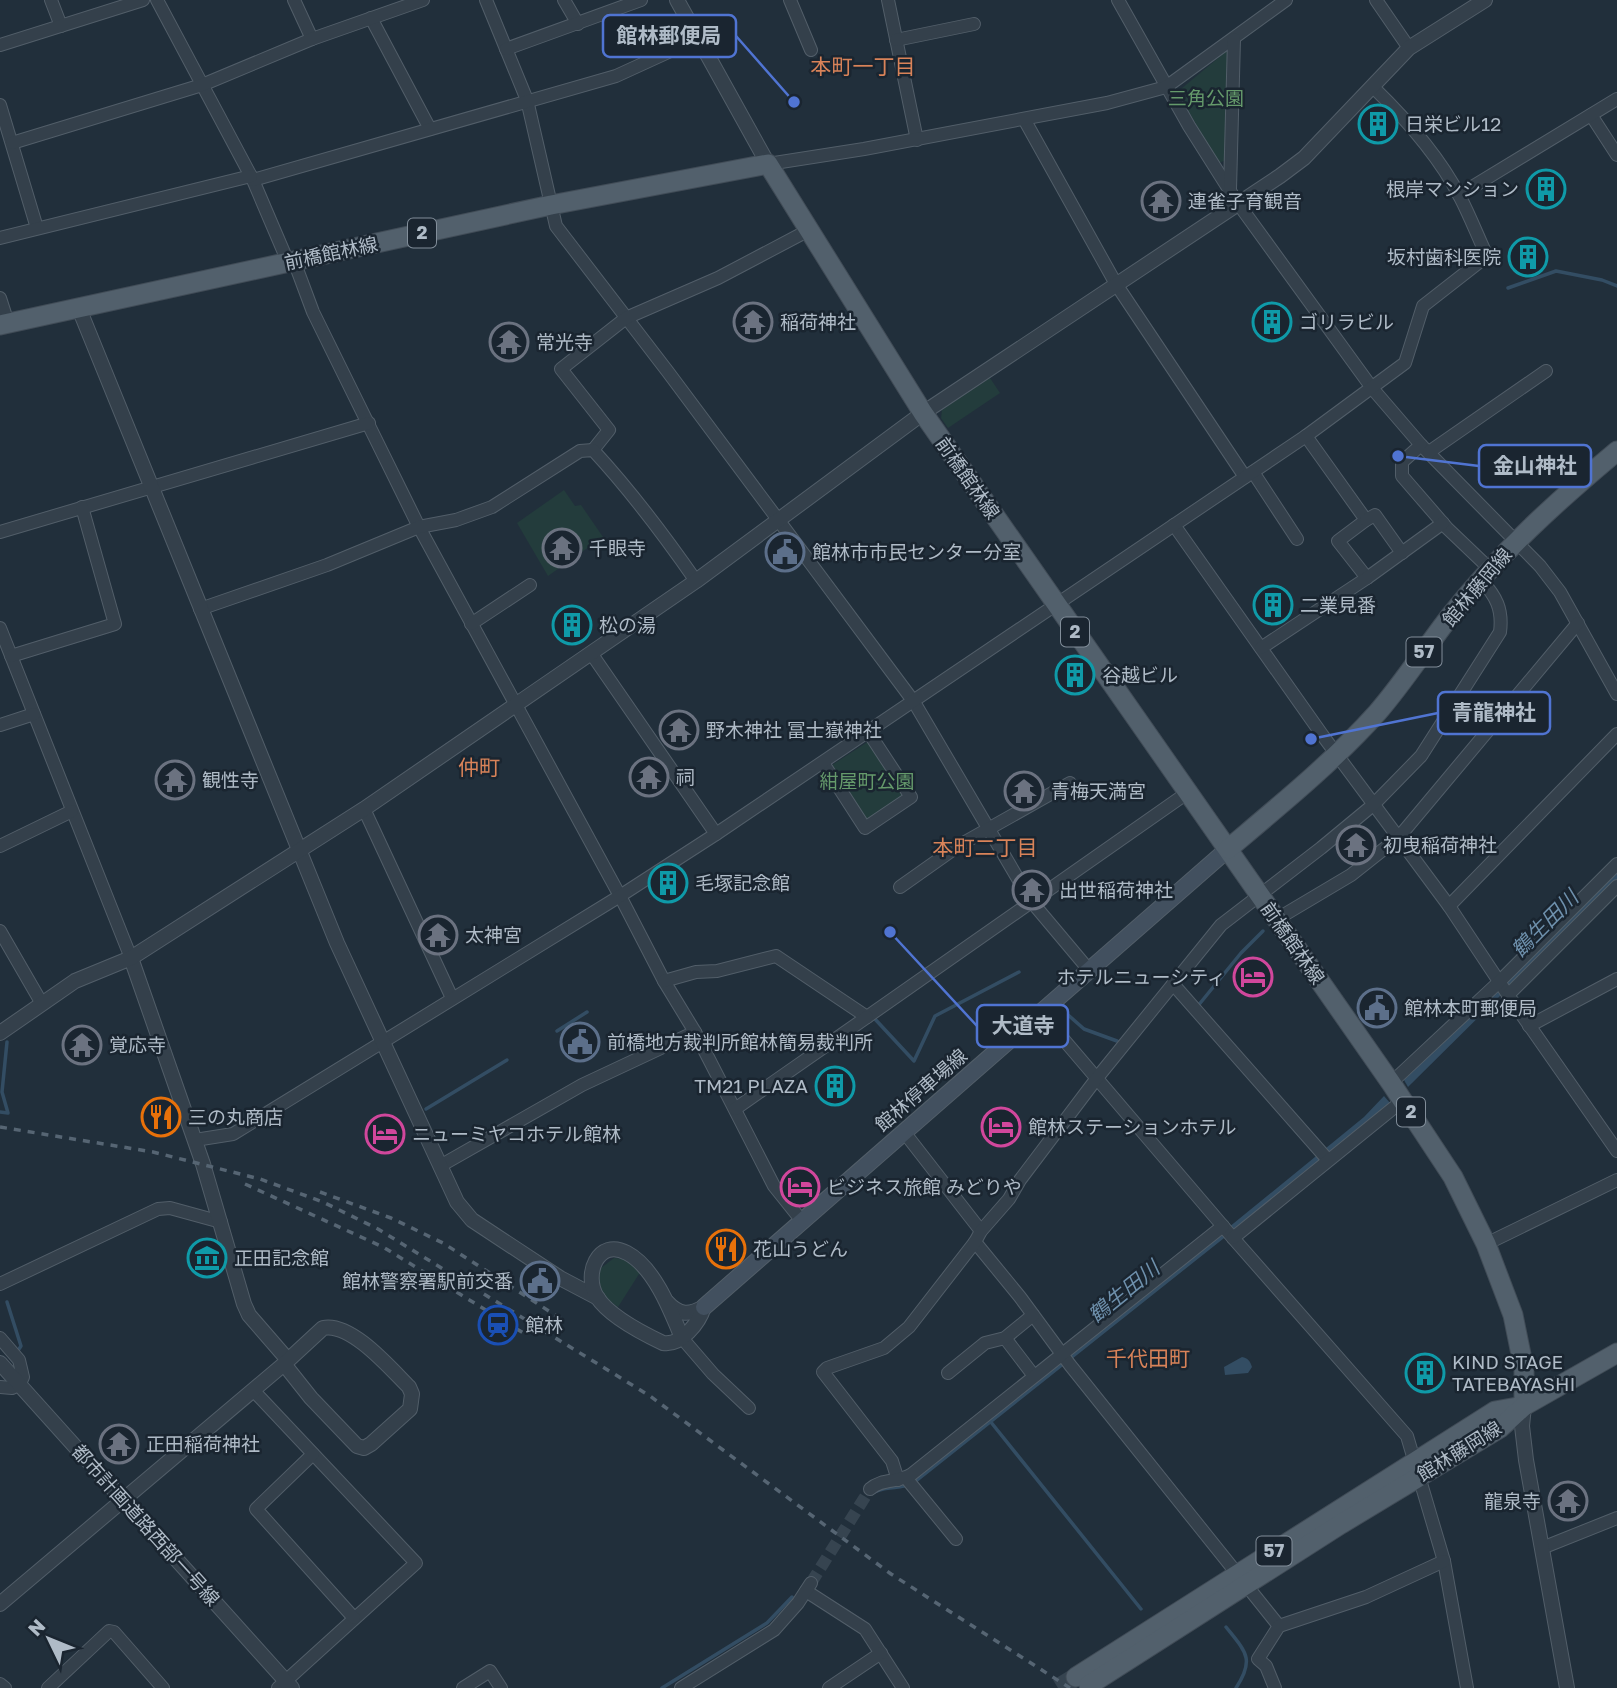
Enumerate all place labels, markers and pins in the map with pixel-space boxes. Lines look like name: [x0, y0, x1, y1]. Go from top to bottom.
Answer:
callout: 館林郵便局: [603, 15, 736, 57]
building icon: 日栄ビル12: [1357, 103, 1399, 145]
place label: 日栄ビル12: [1405, 112, 1501, 135]
building icon: 根岸マンション: [1525, 168, 1567, 210]
place label: 根岸マンション: [1386, 177, 1519, 200]
temple icon: 連雀子育観音: [1140, 180, 1182, 222]
place label: 連雀子育観音: [1188, 189, 1302, 212]
building icon: 坂村歯科医院: [1507, 236, 1549, 278]
place label: 坂村歯科医院: [1387, 245, 1501, 268]
temple icon: 稲荷神社: [732, 301, 774, 343]
building icon: ゴリラビル: [1251, 301, 1293, 343]
place label: 稲荷神社: [780, 310, 856, 333]
place label: ゴリラビル: [1299, 310, 1394, 333]
temple icon: 常光寺: [488, 321, 530, 363]
place label: 常光寺: [536, 330, 593, 353]
callout: 金山神社: [1479, 445, 1591, 487]
temple icon: 千眼寺: [541, 527, 583, 569]
public building icon: 館林市市民センター分室: [764, 531, 806, 573]
place label: 千眼寺: [589, 536, 646, 559]
place label: 館林市市民センター分室: [812, 540, 1021, 563]
building icon: 二業見番: [1252, 584, 1294, 626]
place label: 二業見番: [1300, 593, 1376, 616]
building icon: 松の湯: [551, 604, 593, 646]
place label: 松の湯: [599, 613, 656, 636]
building icon: 谷越ビル: [1054, 654, 1096, 696]
place label: 谷越ビル: [1102, 663, 1178, 686]
callout: 青龍神社: [1438, 692, 1550, 734]
temple icon: 野木神社 冨士嶽神社: [658, 709, 700, 751]
place label: 野木神社 冨士嶽神社: [706, 718, 882, 741]
temple icon: 祠: [628, 756, 670, 798]
temple icon: 観性寺: [154, 759, 196, 801]
place label: 祠: [676, 765, 695, 788]
place label: 観性寺: [202, 768, 259, 791]
temple icon: 青梅天満宮: [1003, 770, 1045, 812]
place label: 青梅天満宮: [1051, 779, 1146, 802]
temple icon: 初曳稲荷神社: [1335, 824, 1377, 866]
place label: 初曳稲荷神社: [1383, 833, 1497, 856]
building icon: 毛塚記念館: [647, 862, 689, 904]
temple icon: 出世稲荷神社: [1011, 869, 1053, 911]
place label: 毛塚記念館: [695, 871, 790, 894]
place label: 出世稲荷神社: [1059, 878, 1173, 901]
temple icon: 太神宮: [417, 914, 459, 956]
place label: 太神宮: [465, 923, 522, 946]
hotel icon: ホテルニューシティ: [1232, 956, 1274, 998]
place label: ホテルニューシティ: [1057, 965, 1226, 988]
public building icon: 館林本町郵便局: [1356, 987, 1398, 1029]
place label: 館林本町郵便局: [1404, 996, 1537, 1019]
callout: 大道寺: [977, 1005, 1068, 1047]
public building icon: 前橋地方裁判所館林簡易裁判所: [559, 1021, 601, 1063]
temple icon: 覚応寺: [61, 1024, 103, 1066]
place label: 前橋地方裁判所館林簡易裁判所: [607, 1030, 873, 1053]
place label: 覚応寺: [109, 1033, 166, 1056]
building icon: TM21 PLAZA: [814, 1065, 856, 1107]
place label: TM21 PLAZA: [694, 1074, 808, 1097]
restaurant icon: 三の丸商店: [140, 1096, 182, 1138]
place label: 三の丸商店: [188, 1105, 283, 1128]
hotel icon: 館林ステーションホテル: [980, 1106, 1022, 1148]
hotel icon: ニューミヤコホテル館林: [364, 1113, 406, 1155]
place label: 館林ステーションホテル: [1028, 1115, 1237, 1138]
place label: ニューミヤコホテル館林: [412, 1122, 621, 1145]
hotel icon: ビジネス旅館 みどりや: [779, 1166, 821, 1208]
place label: ビジネス旅館 みどりや: [827, 1175, 1022, 1198]
restaurant icon: 花山うどん: [705, 1228, 747, 1270]
museum icon: 正田記念館: [186, 1237, 228, 1279]
place label: 花山うどん: [753, 1237, 848, 1260]
place label: 正田記念館: [234, 1246, 329, 1269]
public building icon: 館林警察署駅前交番: [519, 1260, 561, 1302]
place label: 館林警察署駅前交番: [342, 1269, 513, 1292]
station icon: 館林: [477, 1304, 519, 1346]
place label: 館林: [525, 1313, 563, 1336]
place label: KIND STAGE TATEBAYASHI: [1452, 1350, 1575, 1395]
building icon: KIND STAGE TATEBAYASHI: [1404, 1352, 1446, 1394]
temple icon: 正田稲荷神社: [98, 1423, 140, 1465]
place label: 正田稲荷神社: [146, 1432, 260, 1455]
temple icon: 龍泉寺: [1547, 1480, 1589, 1522]
place label: 龍泉寺: [1484, 1489, 1541, 1512]

